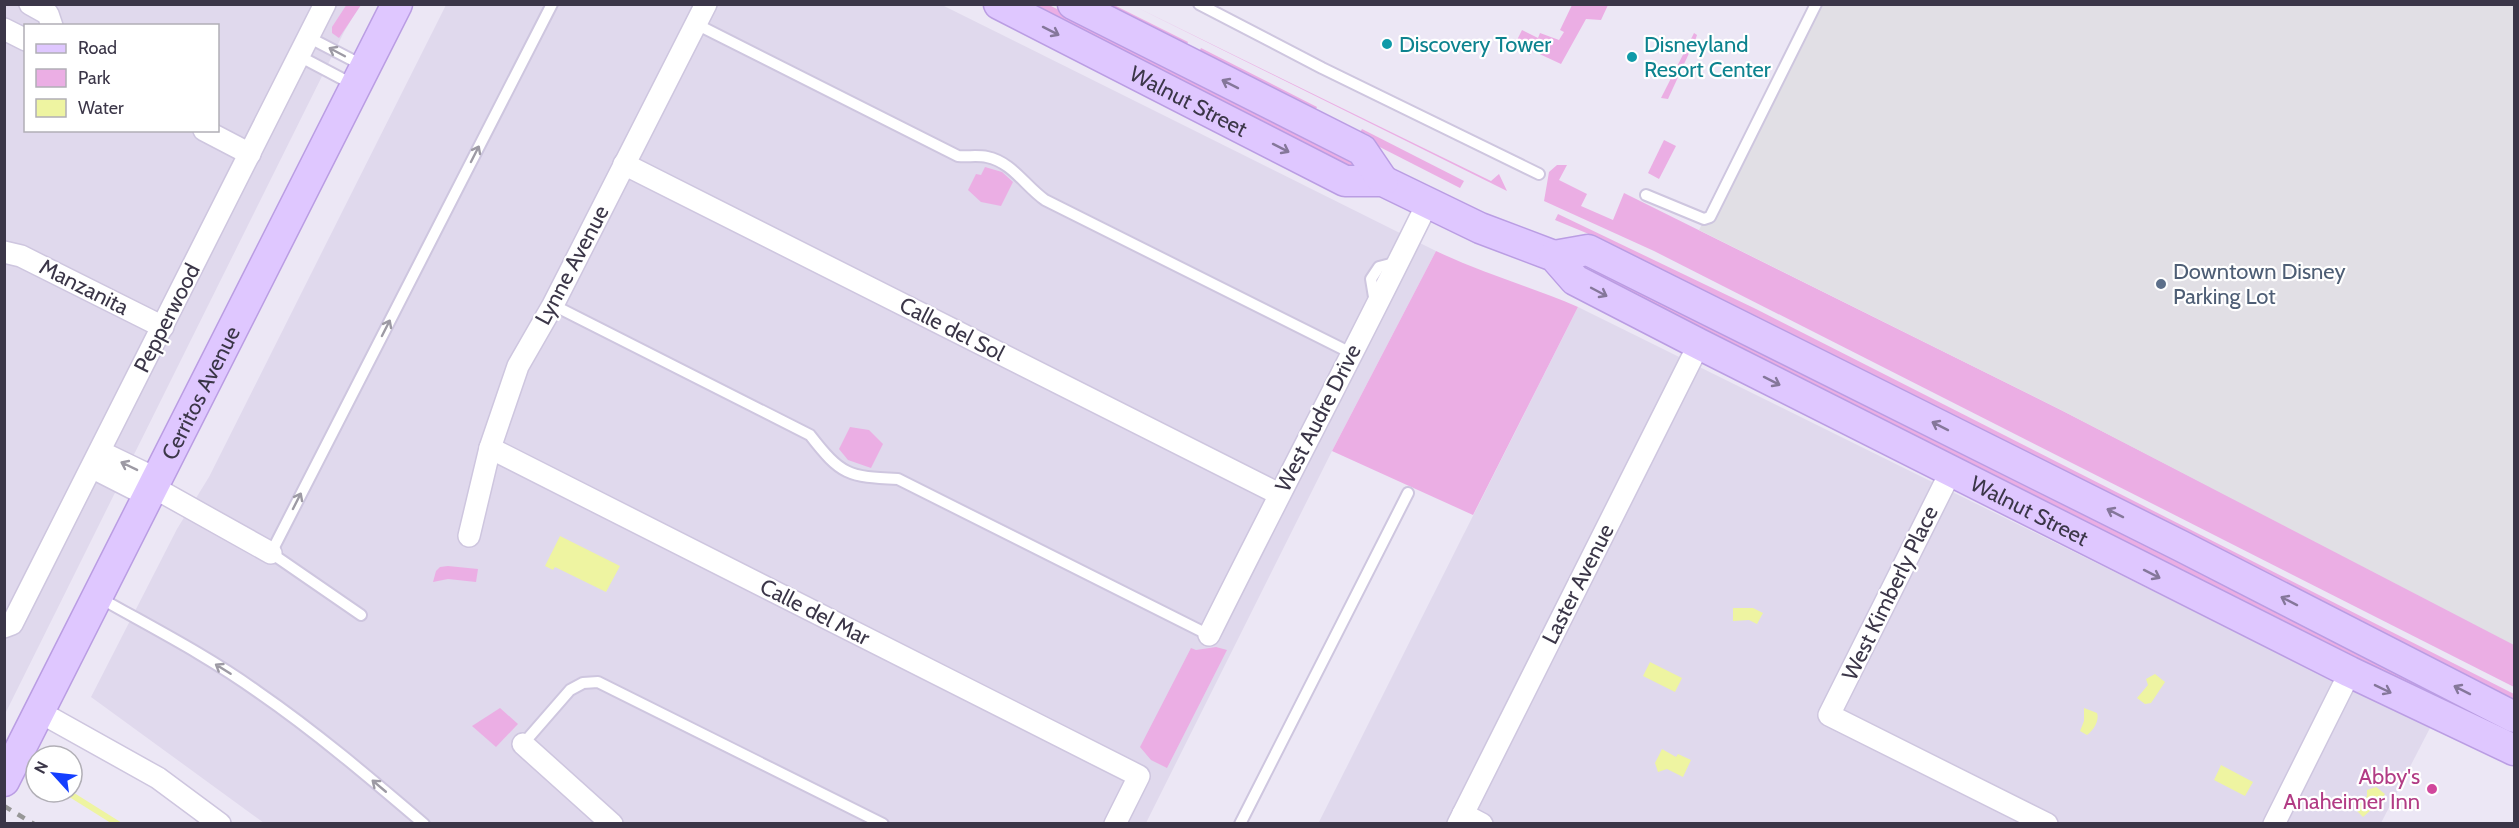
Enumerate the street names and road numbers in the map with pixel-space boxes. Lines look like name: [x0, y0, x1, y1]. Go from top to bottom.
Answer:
street label: Walnut Street: [1125, 60, 1252, 143]
street label: Lynne Avenue: [529, 201, 615, 329]
street label: Manzanita: [35, 253, 133, 321]
street label: Pepperwood: [128, 259, 206, 377]
street label: Calle del Sol: [895, 291, 1010, 367]
street label: Cerritos Avenue: [155, 321, 245, 464]
street label: West Audre Drive: [1269, 340, 1367, 496]
street label: Walnut Street: [1966, 470, 2093, 552]
street label: West Kimberly Place: [1836, 501, 1944, 685]
street label: Laster Avenue: [1536, 520, 1620, 648]
street label: Calle del Mar: [756, 573, 874, 651]

